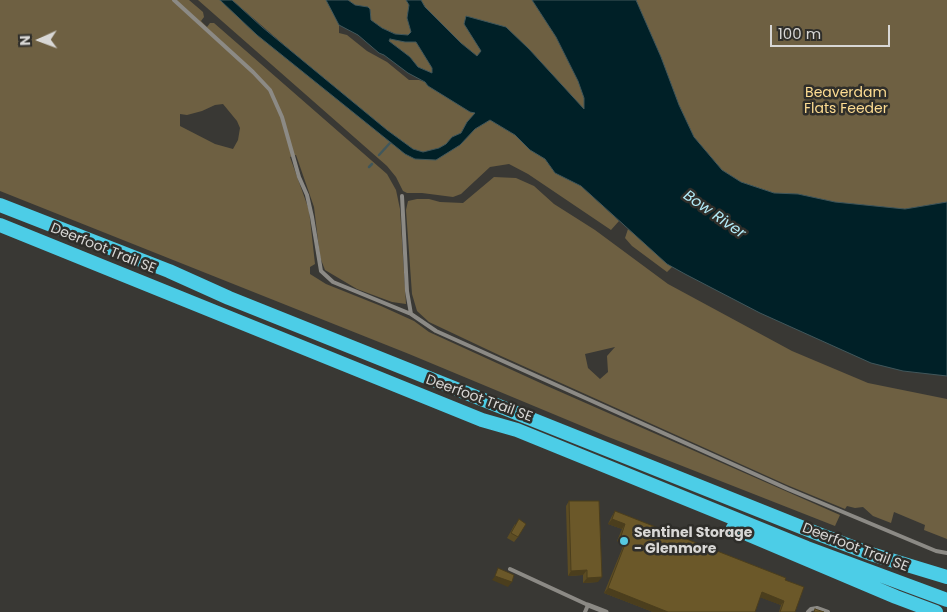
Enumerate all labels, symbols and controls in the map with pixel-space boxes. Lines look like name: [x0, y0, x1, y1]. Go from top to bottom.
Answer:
north arrow: [15, 15, 65, 65]
scale bar: [772, 15, 892, 47]
text: 100 m: [778, 23, 821, 44]
text: N: [15, 35, 35, 46]
park label: Beaverdam Flats Feeder: [804, 85, 888, 118]
water label: Bow River: [679, 187, 749, 243]
street label: Deerfoot Trail SE: [48, 220, 158, 278]
street label: Deerfoot Trail SE: [423, 372, 535, 426]
street label: Deerfoot Trail SE: [800, 520, 910, 576]
place label: Sentinel Storage - Glenmore: [634, 525, 752, 558]
marker: Sentinel Storage - Glenmore: [618, 535, 630, 547]

